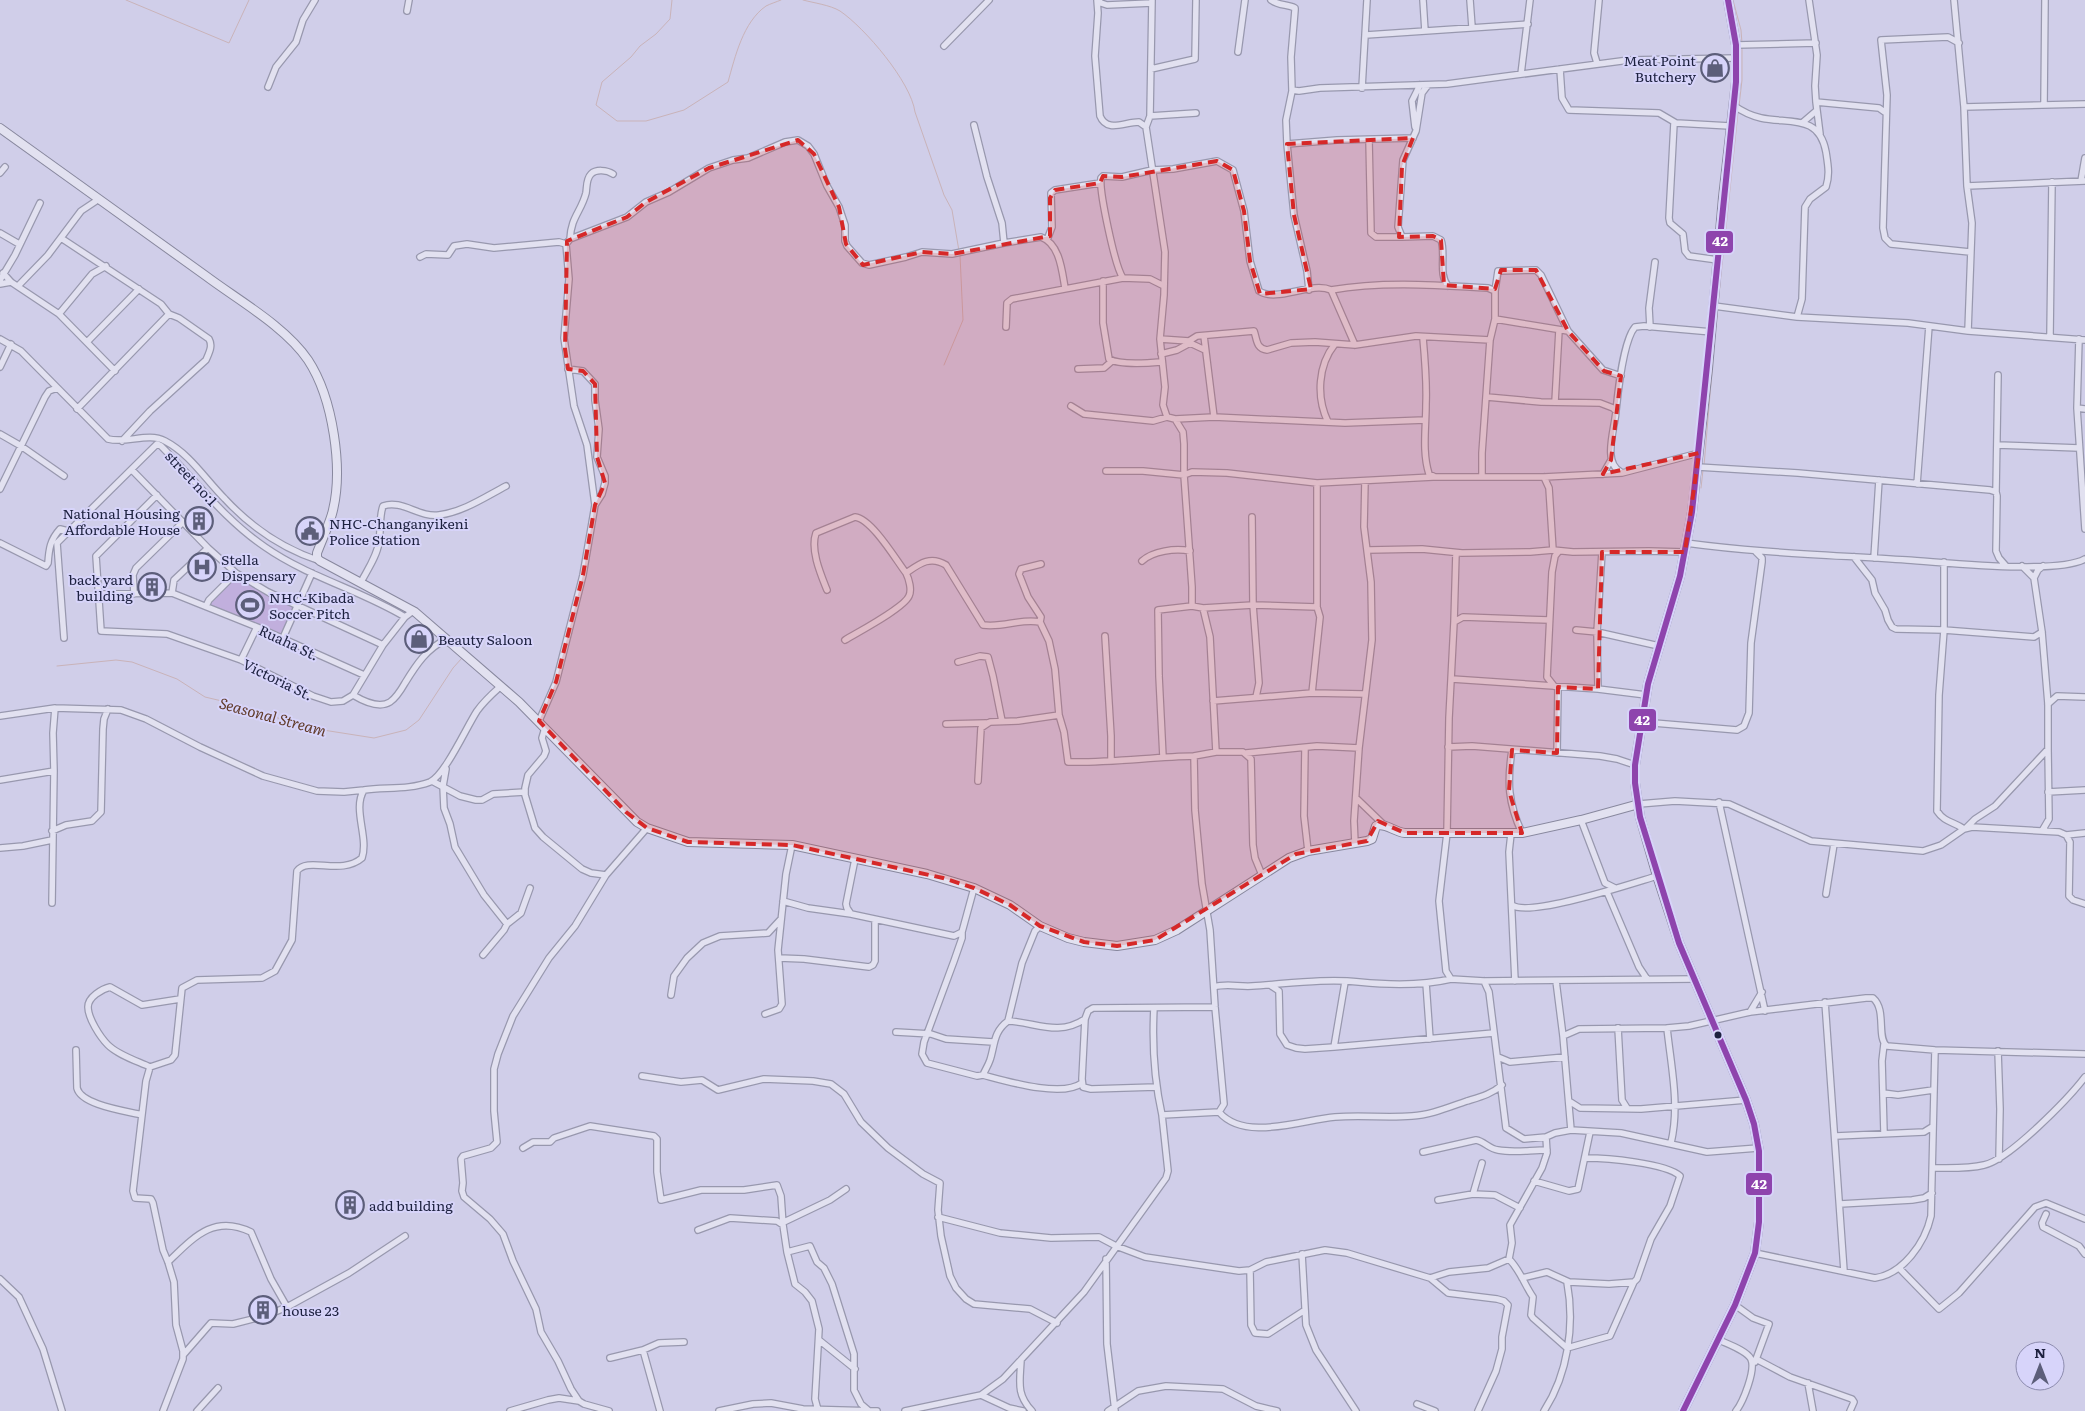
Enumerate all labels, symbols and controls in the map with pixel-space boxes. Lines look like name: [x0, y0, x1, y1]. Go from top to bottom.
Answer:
place label: Meat Point Butchery: [1624, 50, 1697, 86]
shop icon: Meat Point Butchery: [1700, 53, 1730, 83]
line badge: 42: [1705, 230, 1734, 254]
text: 42: [1712, 230, 1728, 250]
street label: street no:1: [161, 446, 223, 510]
place label: National Housing Affordable House: [63, 503, 180, 539]
building icon: National Housing Affordable House: [184, 506, 214, 536]
place label: NHC-Changanyikeni Police Station: [329, 513, 469, 549]
public building icon: NHC-Changanyikeni Police Station: [295, 516, 325, 546]
place label: Stella Dispensary: [221, 549, 297, 585]
hospital icon: Stella Dispensary: [187, 552, 217, 582]
place label: back yard building: [69, 569, 133, 605]
building icon: back yard building: [137, 572, 167, 602]
place label: NHC-Kibada Soccer Pitch: [269, 587, 355, 623]
sports icon: NHC-Kibada Soccer Pitch: [235, 590, 265, 620]
street label: Ruaha St.: [256, 619, 322, 665]
shop icon: Beauty Saloon: [404, 624, 434, 654]
place label: Beauty Saloon: [438, 629, 533, 649]
street label: Victoria St.: [240, 653, 316, 705]
water label: Seasonal Stream: [217, 691, 329, 741]
line badge: 42: [1628, 708, 1657, 732]
text: 42: [1634, 709, 1650, 729]
unlabelled marker: [1713, 1030, 1723, 1040]
line badge: 42: [1745, 1172, 1773, 1196]
text: 42: [1751, 1173, 1767, 1193]
building icon: add building: [335, 1190, 365, 1220]
place label: add building: [369, 1195, 453, 1215]
building icon: house 23: [248, 1295, 278, 1325]
place label: house 23: [282, 1300, 339, 1320]
north arrow: [2015, 1341, 2065, 1391]
text: N: [2034, 1342, 2046, 1362]

